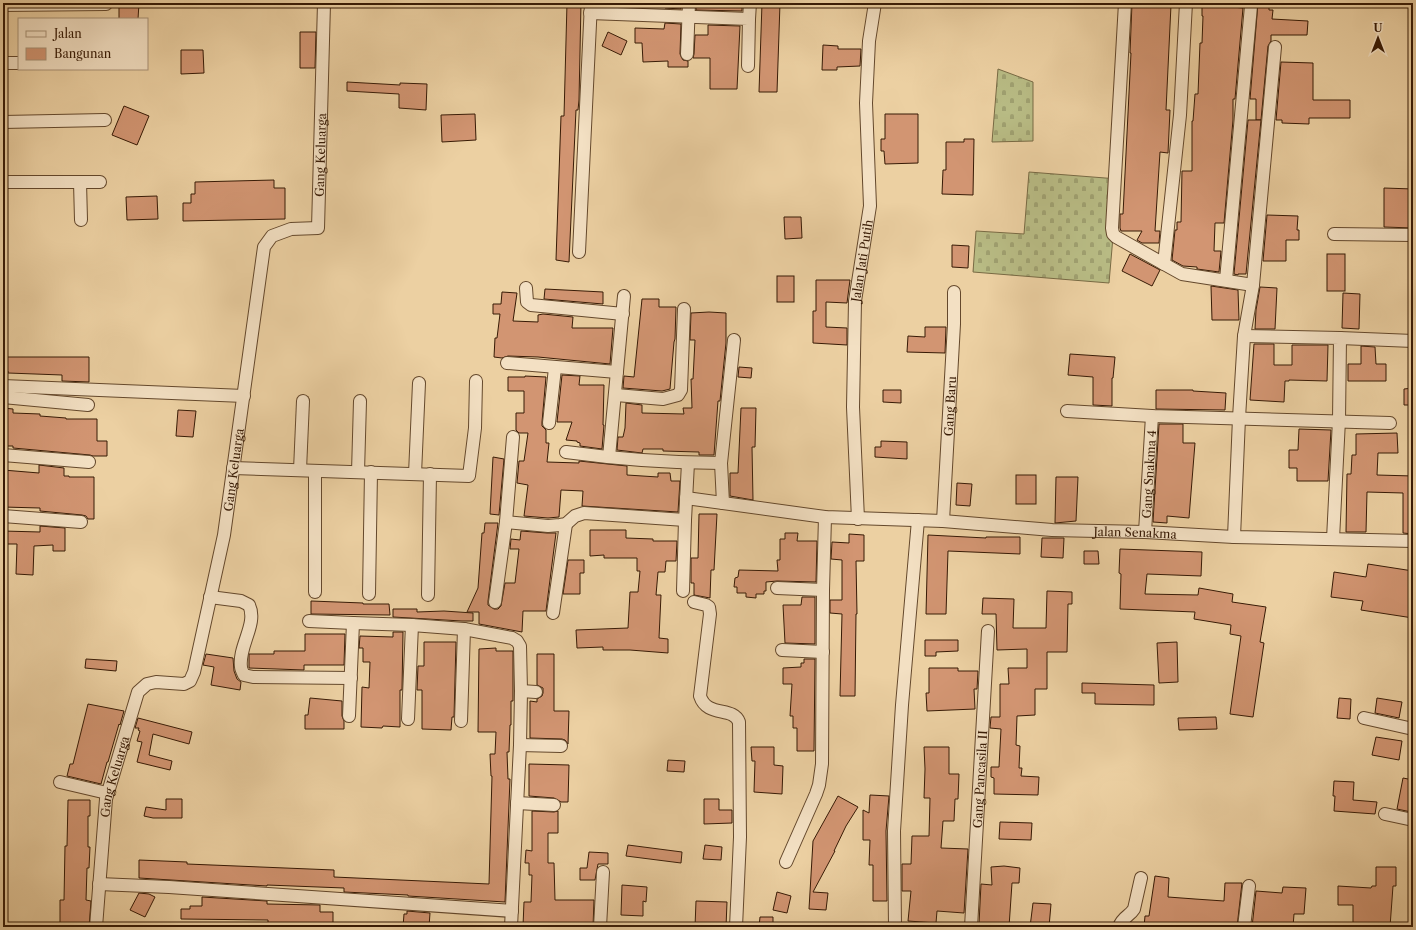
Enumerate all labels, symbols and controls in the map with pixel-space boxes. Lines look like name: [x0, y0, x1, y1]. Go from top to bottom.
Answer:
legend: [18, 18, 148, 70]
north arrow: [1358, 18, 1398, 58]
text: U: [1374, 21, 1383, 35]
text: Jalan: [52, 26, 82, 41]
text: Bangunan: [54, 46, 112, 61]
street label: Gang Keluarga: [311, 112, 329, 197]
street label: Jalan Jati Putih: [847, 218, 875, 305]
street label: Gang Baru: [940, 375, 959, 437]
street label: Gang Keluarga: [220, 427, 246, 512]
street label: Gang Snakma 4: [1138, 429, 1159, 519]
street label: Jalan Senakma: [1091, 523, 1178, 541]
street label: Gang Pancasila II: [969, 730, 990, 829]
street label: Gang Keluarga: [97, 733, 132, 818]

